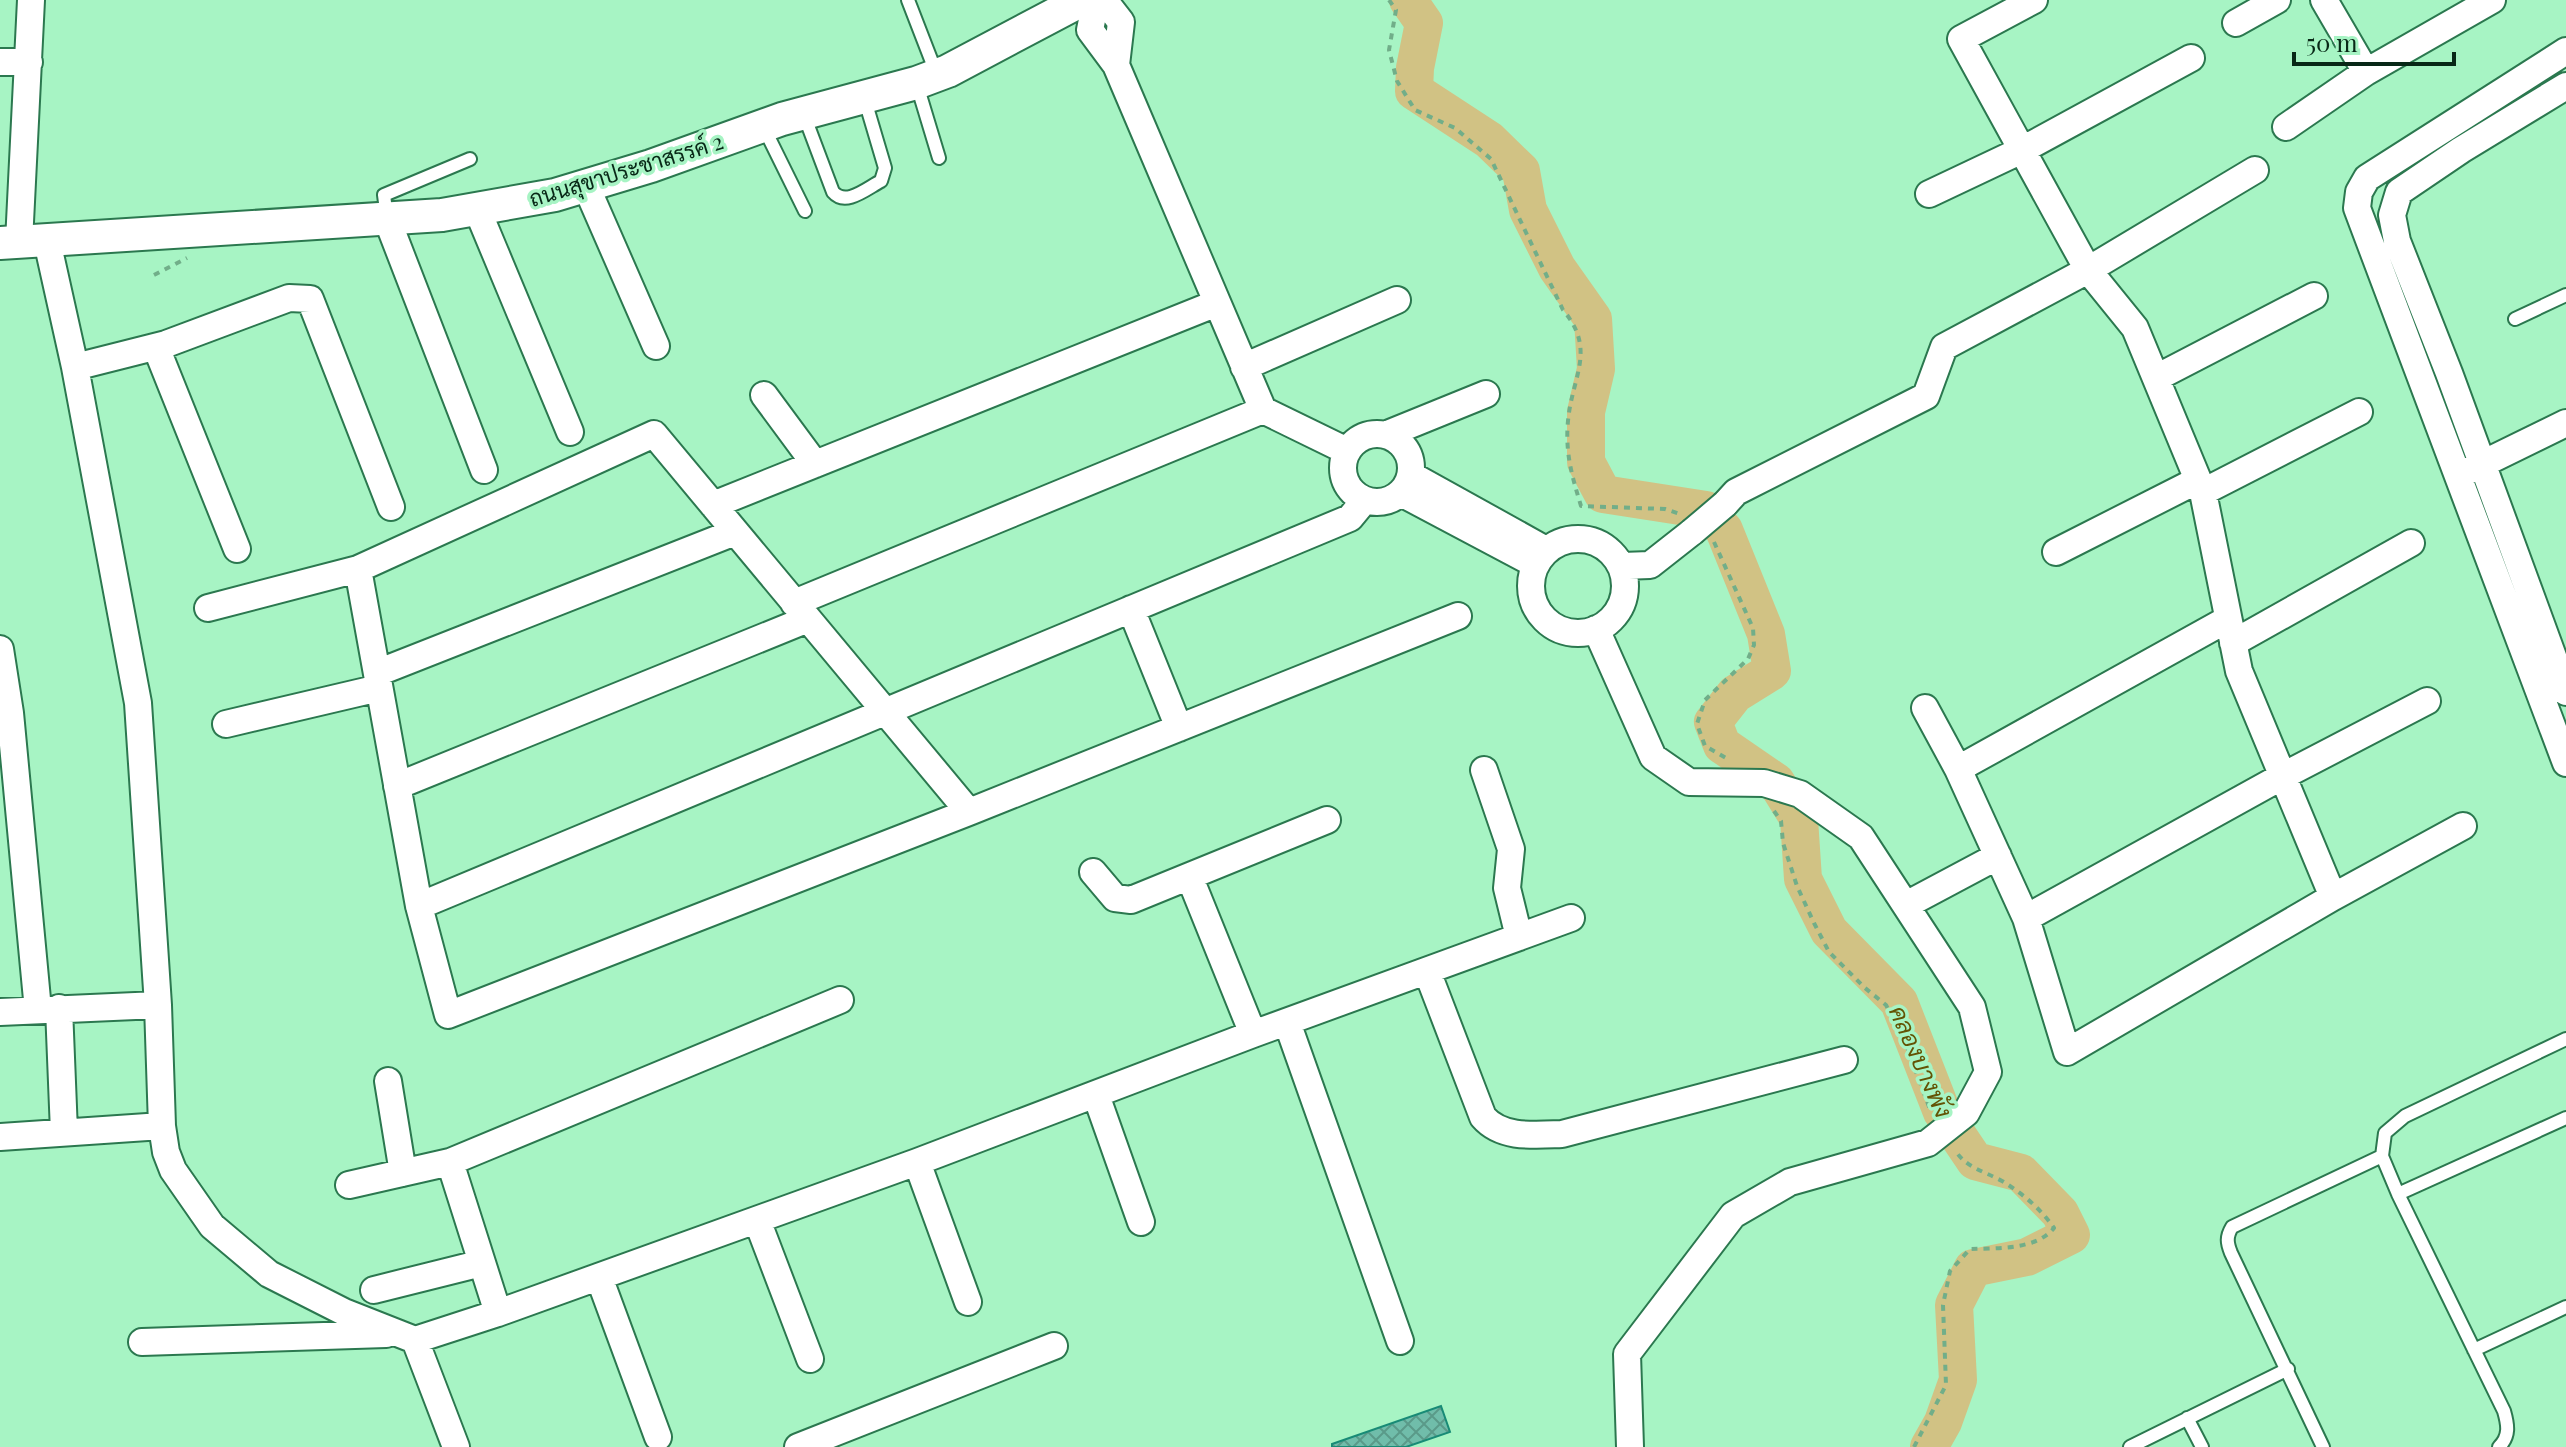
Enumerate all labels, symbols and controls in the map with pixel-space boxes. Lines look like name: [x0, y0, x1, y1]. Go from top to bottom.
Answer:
scale bar: [2294, 16, 2454, 66]
text: 50 m: [2306, 26, 2358, 58]
street label: ถนนสุขาประชาสรรค์ 2: [525, 125, 727, 215]
water label: คลองบางพัง: [1883, 1000, 1961, 1122]

